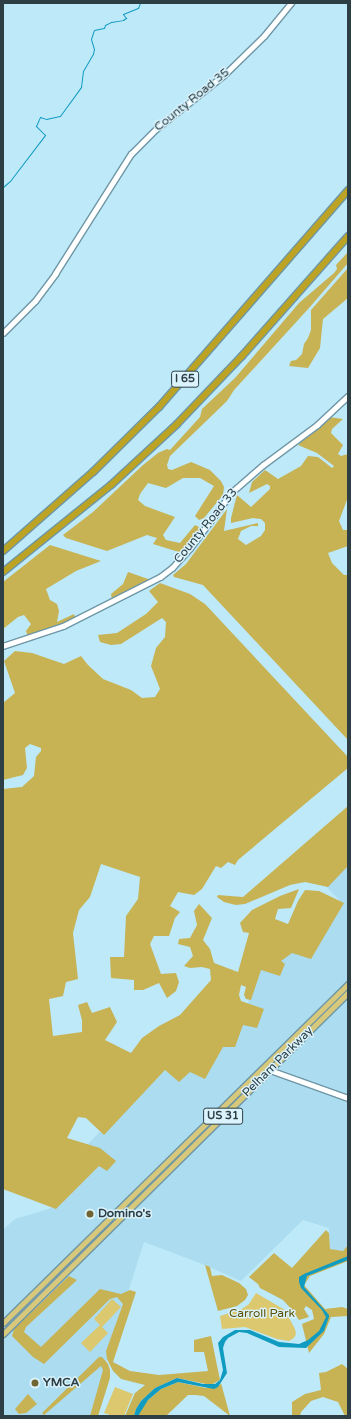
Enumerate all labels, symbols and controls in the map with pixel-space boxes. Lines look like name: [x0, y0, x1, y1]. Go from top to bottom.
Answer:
street label: County Road 35: [152, 65, 232, 135]
road number: I 65: [171, 370, 199, 388]
street label: County Road 33: [171, 486, 241, 566]
street label: Pelham Parkway: [240, 1024, 316, 1100]
road number: US 31: [203, 1107, 243, 1125]
place label: Domino's: [98, 1207, 151, 1221]
marker: Domino's: [85, 1209, 95, 1219]
park label: Carroll Park: [229, 1307, 295, 1321]
place label: YMCA: [43, 1376, 80, 1390]
marker: YMCA: [30, 1378, 40, 1388]

